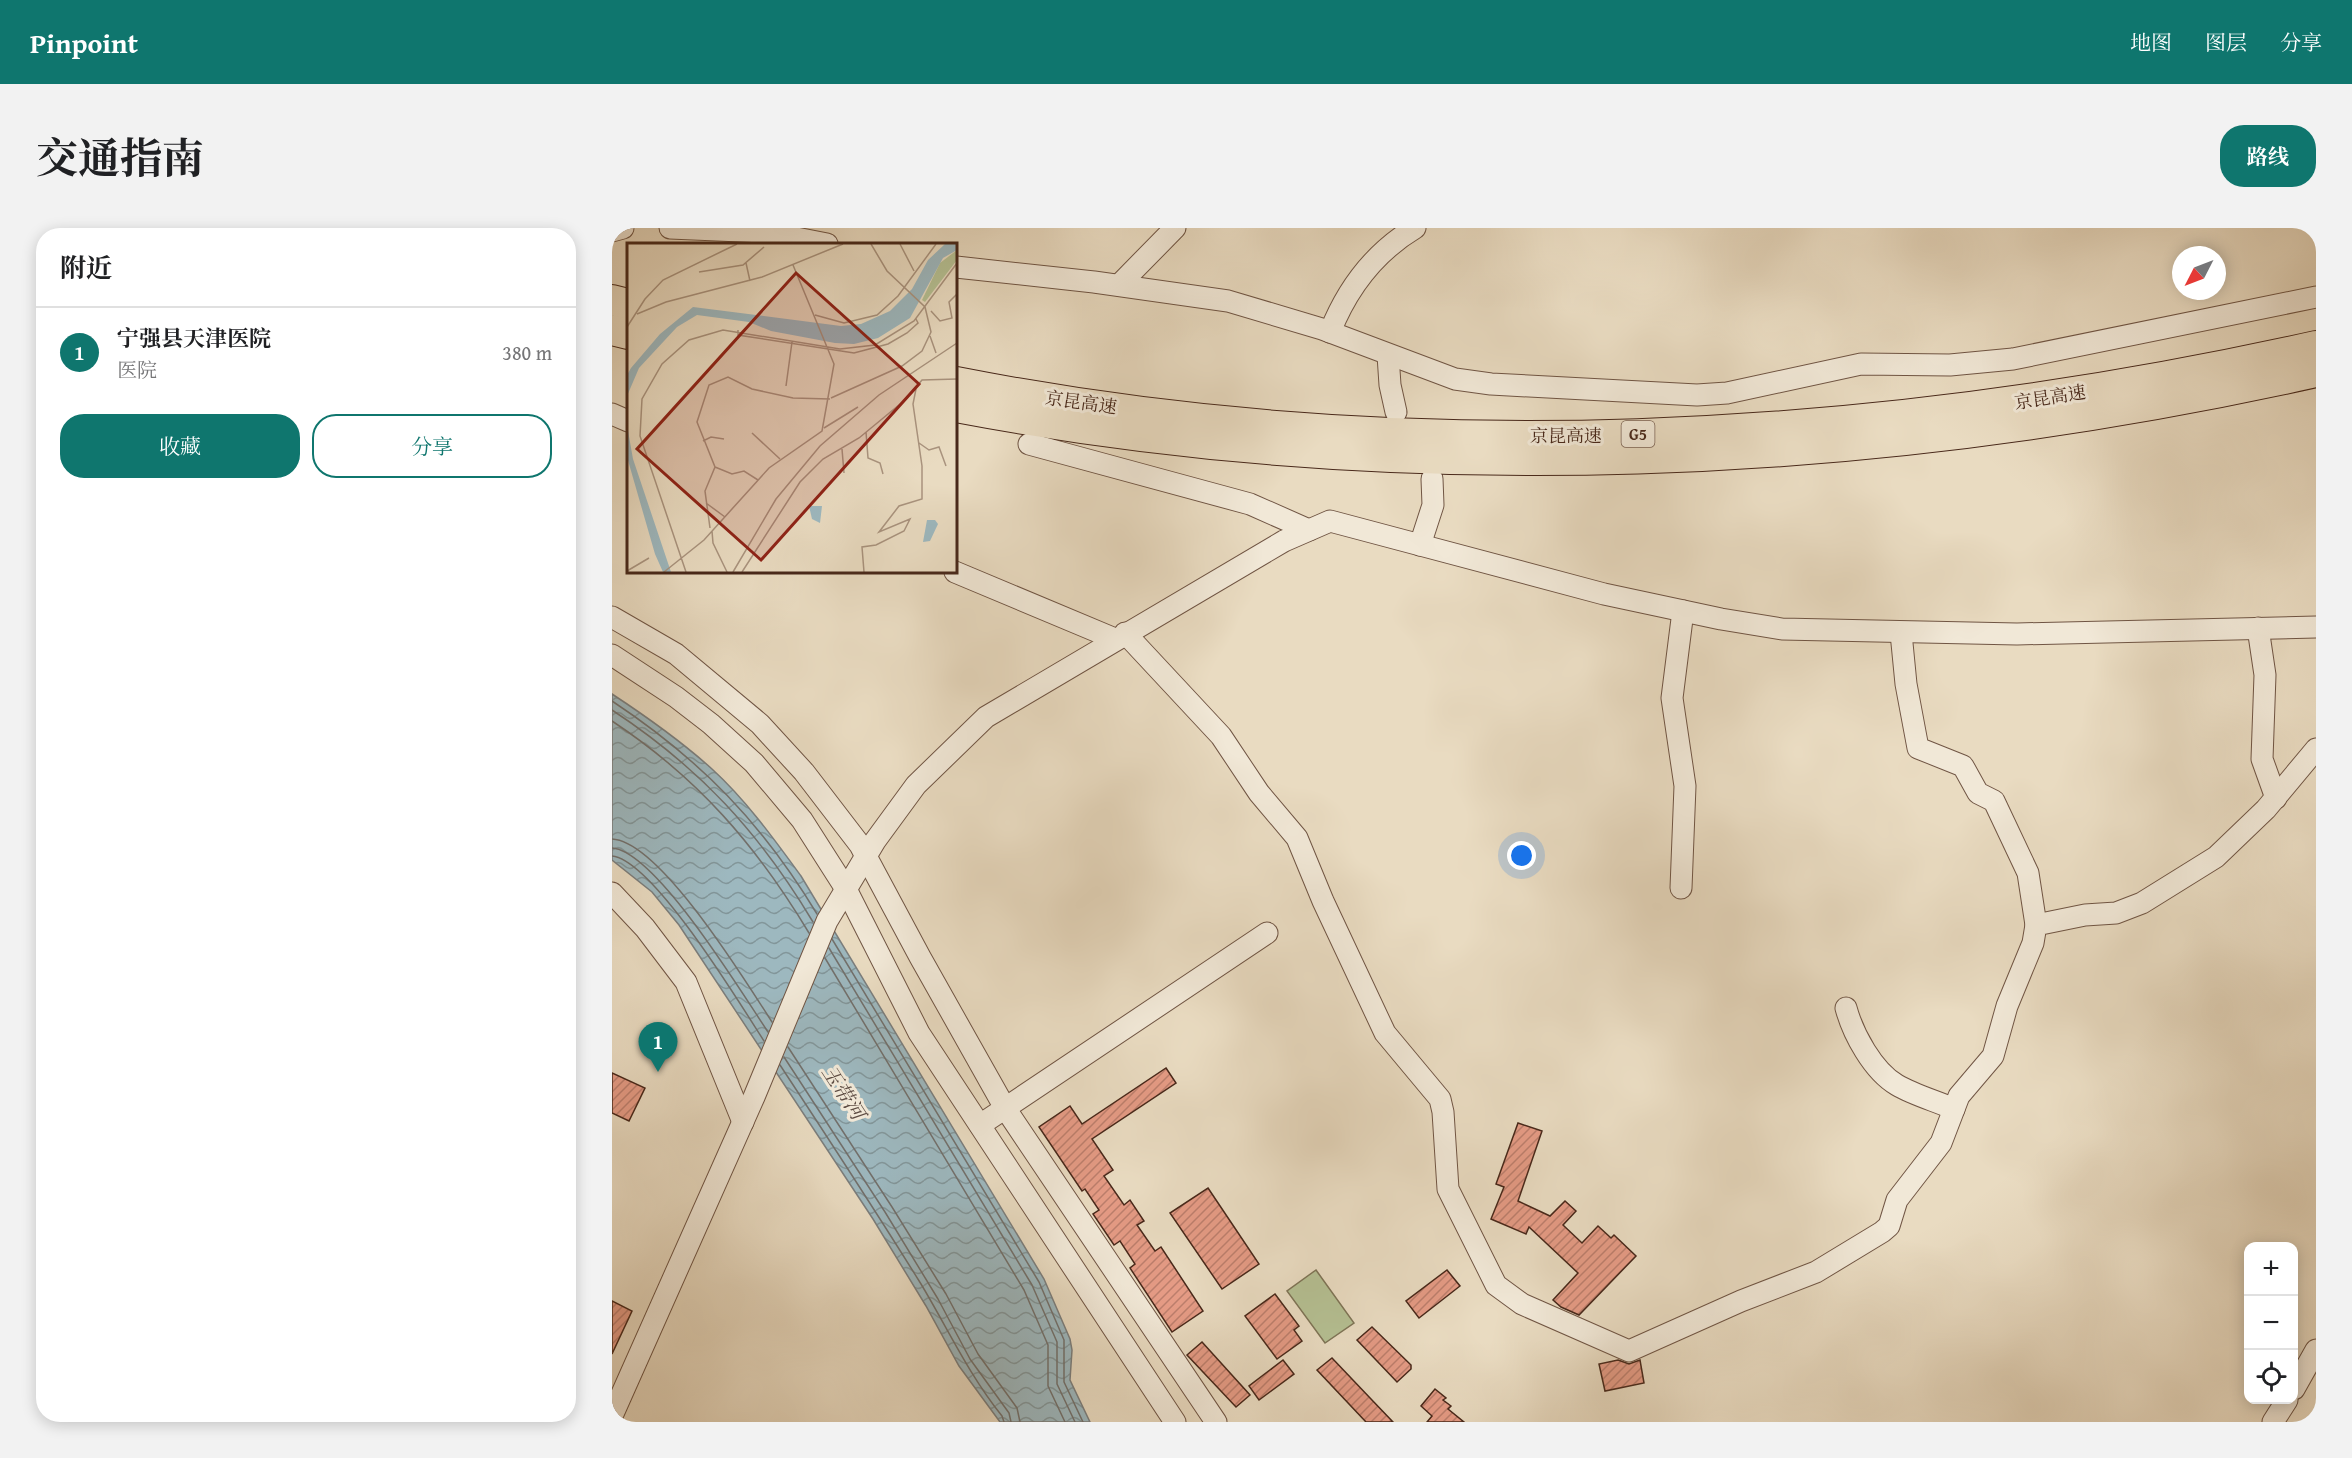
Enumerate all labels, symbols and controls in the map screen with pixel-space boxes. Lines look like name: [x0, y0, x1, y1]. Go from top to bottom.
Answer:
text: Pinpoint: [30, 22, 138, 63]
text: 地图: [2130, 27, 2172, 58]
text: 图层: [2205, 27, 2247, 58]
text: 分享: [2280, 27, 2322, 58]
button: 路线: [2220, 125, 2316, 187]
text: 交通指南: [36, 127, 204, 188]
inset map: [627, 243, 957, 573]
north arrow: [2172, 246, 2226, 300]
text: 附近: [60, 248, 112, 287]
text: 宁强县天津医院: [117, 322, 271, 354]
text: 1: [74, 338, 85, 367]
text: 380 m: [502, 338, 552, 367]
text: 医院: [117, 355, 157, 384]
street label: 京昆高速: [2012, 378, 2088, 416]
street label: 京昆高速: [1043, 384, 1119, 420]
button: 收藏: [60, 414, 300, 478]
button: 分享: [312, 414, 552, 478]
road number: G5: [1622, 421, 1654, 447]
street label: 京昆高速: [1530, 422, 1602, 449]
your location: [1507, 841, 1536, 870]
pin: 1: [638, 1022, 678, 1072]
water label: 玉带河: [816, 1059, 874, 1128]
map controls: [2244, 1242, 2298, 1404]
button: +: [2244, 1242, 2298, 1296]
button: −: [2244, 1296, 2298, 1350]
button: locate: [2244, 1350, 2298, 1404]

